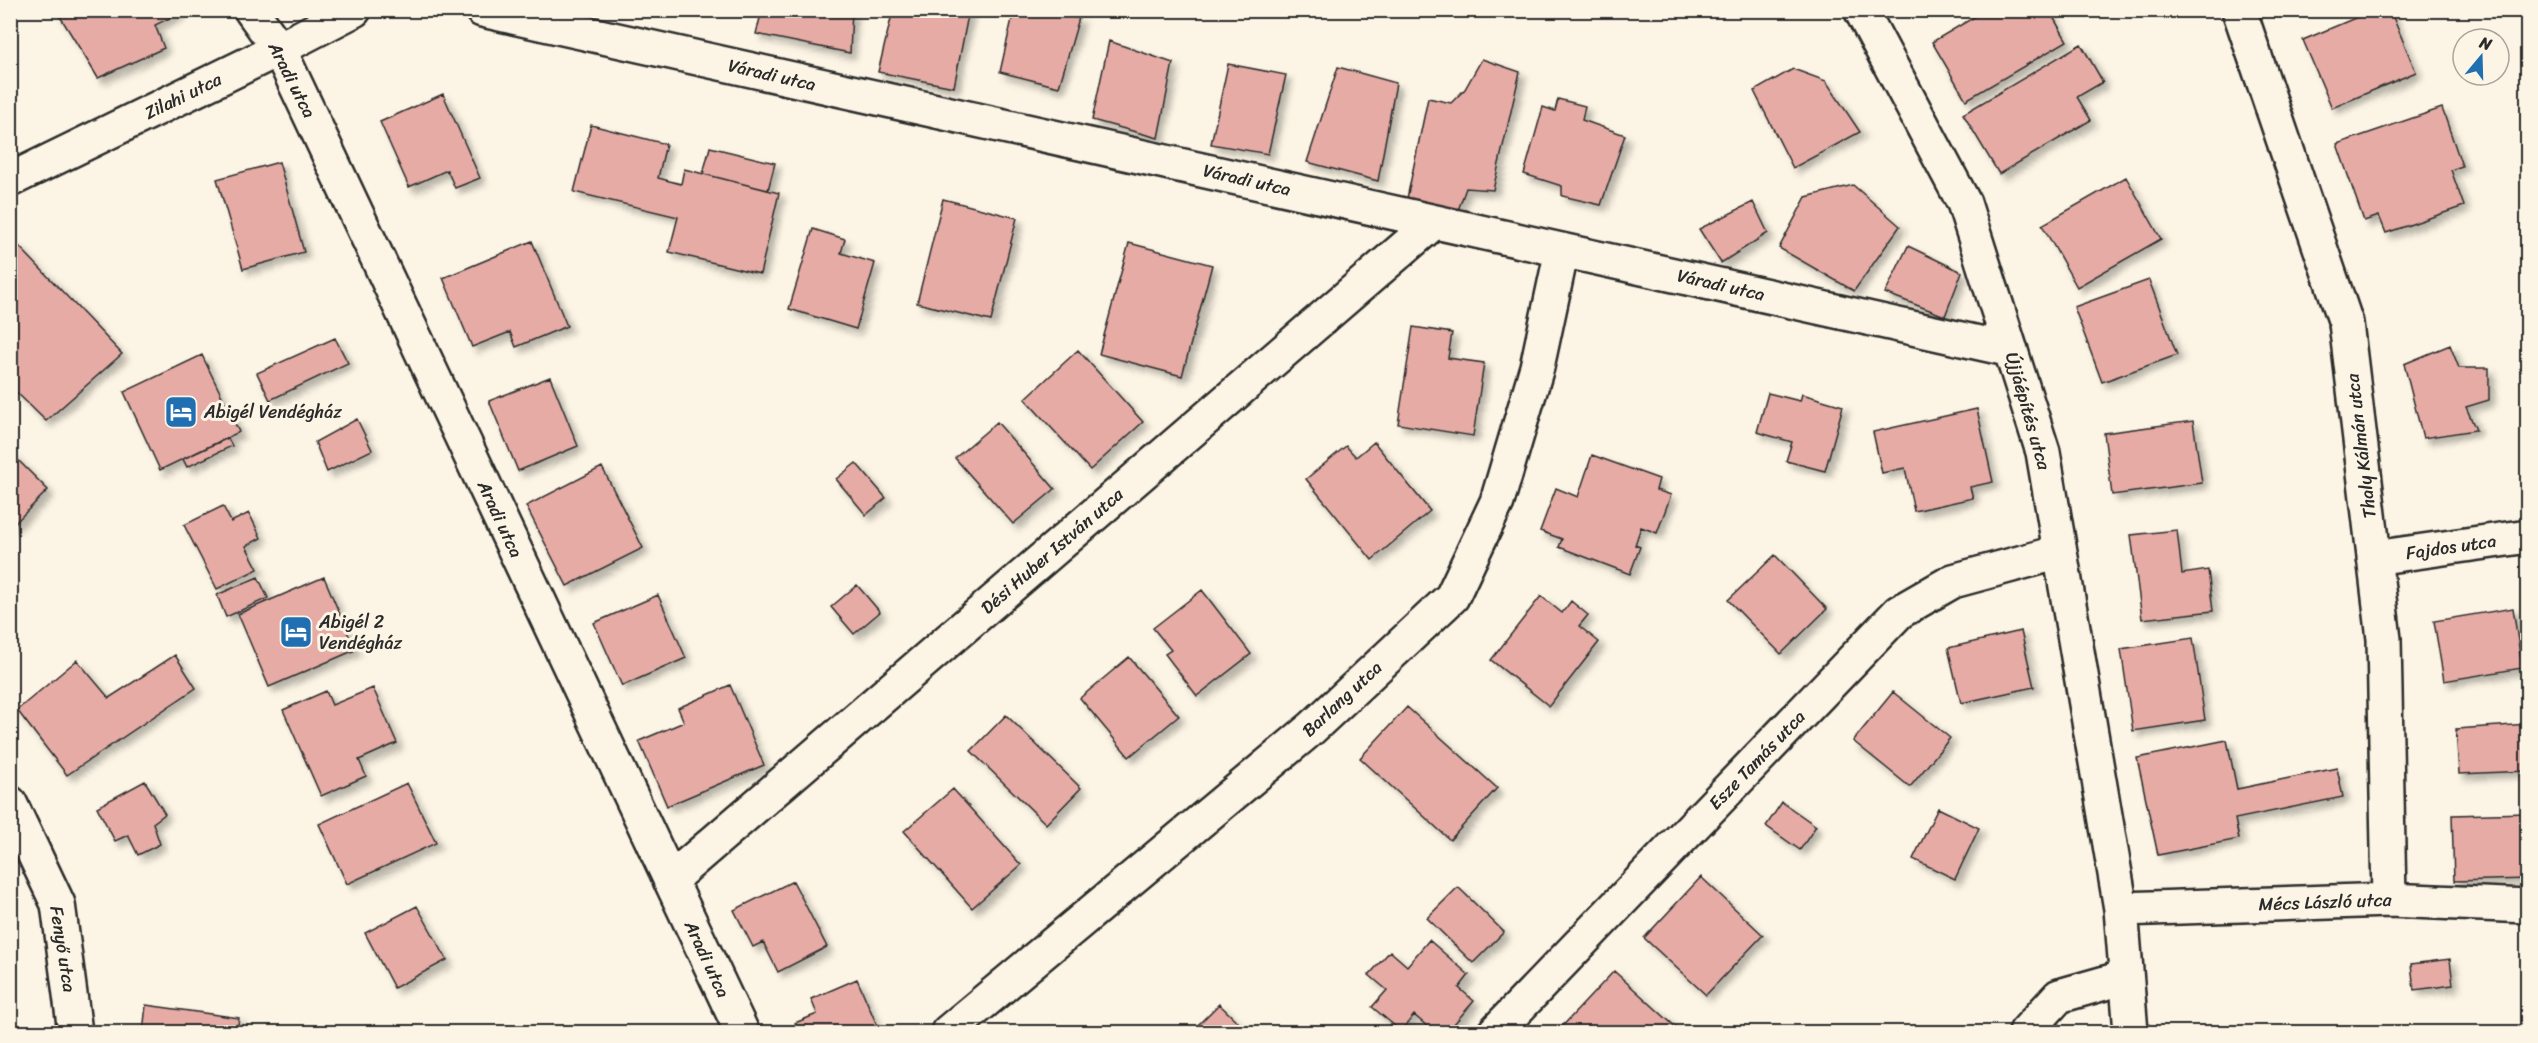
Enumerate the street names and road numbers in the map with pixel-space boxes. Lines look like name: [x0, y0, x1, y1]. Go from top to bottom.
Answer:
street label: Aradi utca: [259, 35, 325, 124]
street label: Váradi utca: [725, 49, 819, 101]
street label: Zilahi utca: [139, 63, 228, 129]
street label: Váradi utca: [1200, 154, 1294, 206]
street label: Váradi utca: [1674, 259, 1768, 311]
street label: Újjáépítés utca: [1996, 348, 2060, 475]
street label: Thaly Kálmán utca: [2336, 371, 2386, 520]
street label: Aradi utca: [468, 474, 532, 563]
street label: Dési Huber István utca: [973, 479, 1132, 623]
street label: Fajdos utca: [2404, 525, 2498, 569]
street label: Barlang utca: [1294, 653, 1390, 745]
street label: Esze Tamás utca: [1701, 702, 1813, 818]
street label: Mécs László utca: [2258, 884, 2393, 920]
street label: Fenyő utca: [40, 904, 86, 994]
street label: Aradi utca: [675, 914, 739, 1003]

